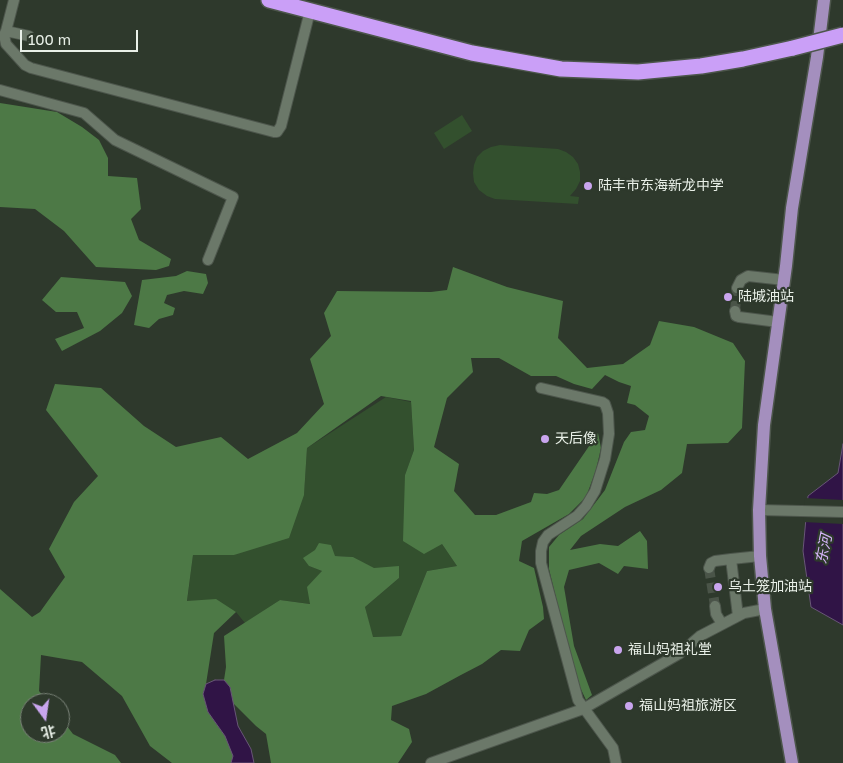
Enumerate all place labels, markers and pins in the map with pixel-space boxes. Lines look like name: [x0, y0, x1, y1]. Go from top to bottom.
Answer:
place label: 陆丰市东海新龙中学: [598, 178, 724, 194]
marker: 陆丰市东海新龙中学: [582, 180, 594, 192]
place label: 陆城油站: [738, 289, 794, 305]
marker: 陆城油站: [722, 291, 734, 303]
place label: 天后像: [555, 431, 597, 447]
marker: 天后像: [539, 433, 551, 445]
place label: 乌土笼加油站: [728, 579, 812, 595]
marker: 乌土笼加油站: [712, 581, 724, 593]
place label: 福山妈祖礼堂: [628, 642, 712, 658]
marker: 福山妈祖礼堂: [612, 644, 624, 656]
place label: 福山妈祖旅游区: [639, 698, 737, 714]
marker: 福山妈祖旅游区: [623, 700, 635, 712]

